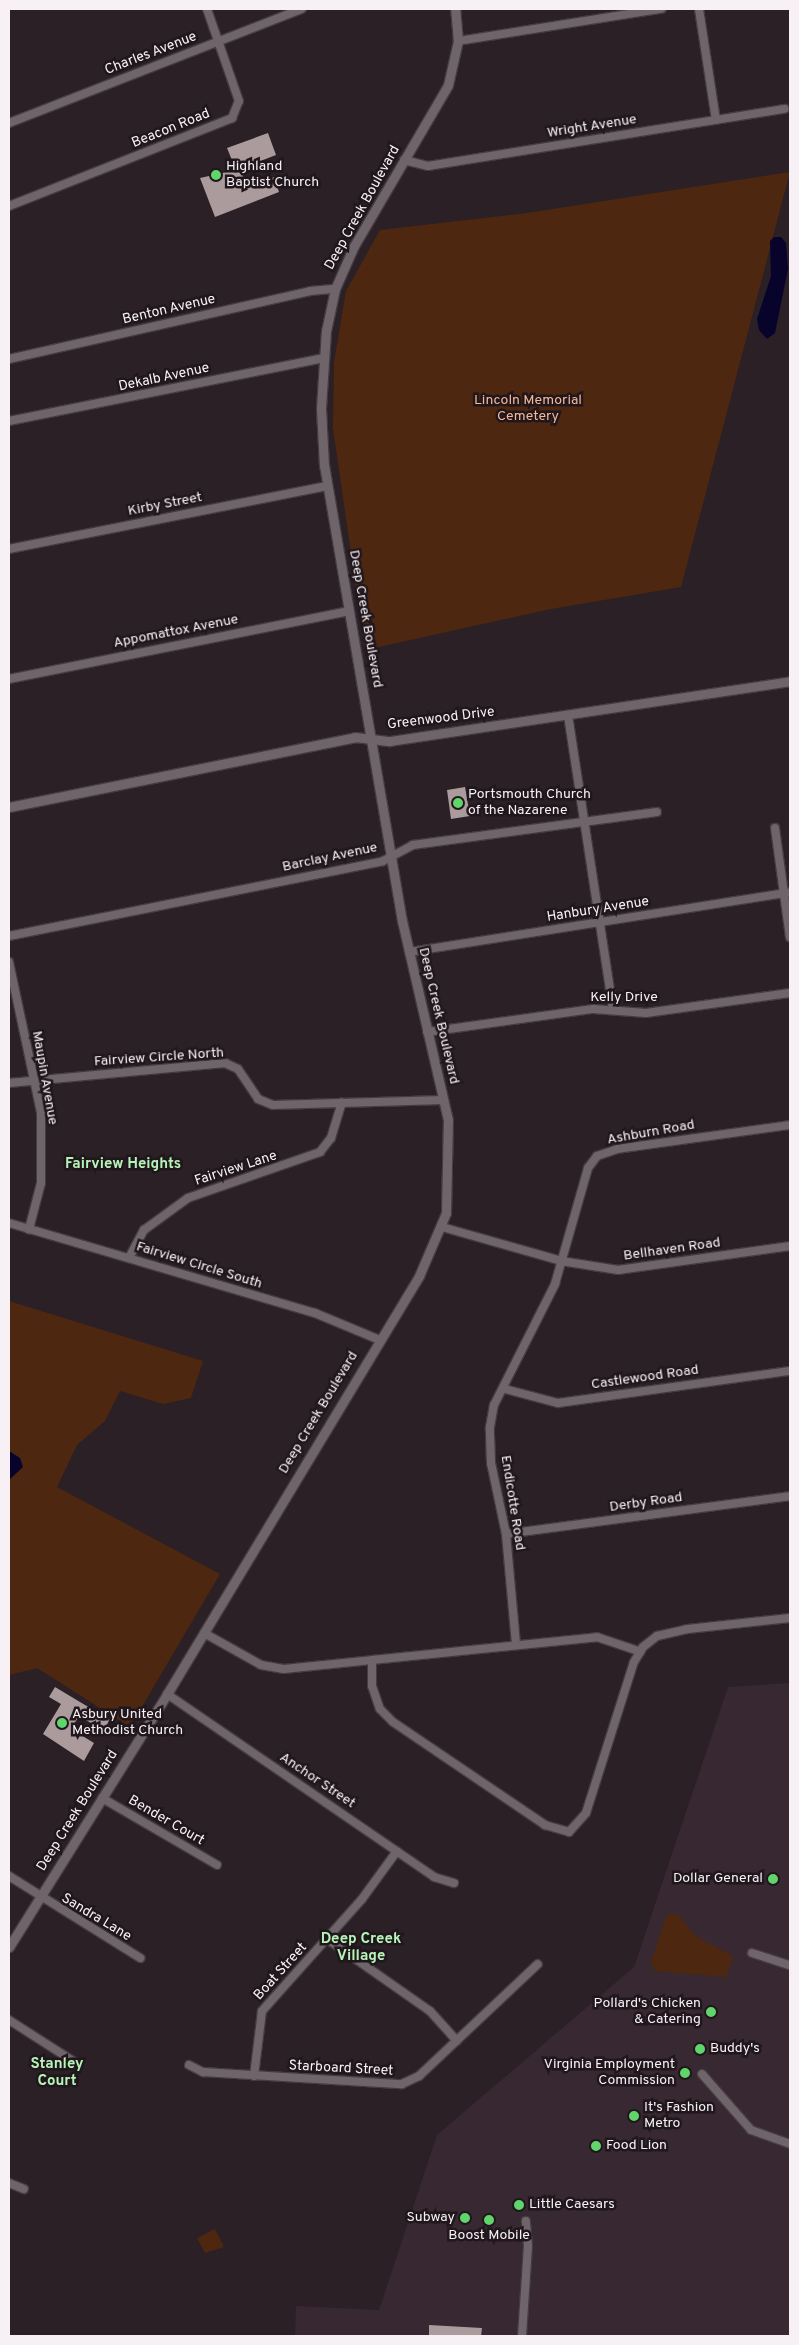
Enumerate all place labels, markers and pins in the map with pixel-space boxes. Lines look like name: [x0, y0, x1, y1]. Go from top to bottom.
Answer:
place label: Highland Baptist Church: [226, 159, 319, 192]
marker: Highland Baptist Church: [210, 169, 222, 181]
place label: Portsmouth Church of the Nazarene: [468, 787, 591, 820]
marker: Portsmouth Church of the Nazarene: [452, 797, 464, 809]
place label: Asbury United Methodist Church: [72, 1707, 183, 1740]
marker: Asbury United Methodist Church: [56, 1717, 68, 1729]
place label: Dollar General: [673, 1871, 763, 1887]
marker: Dollar General: [767, 1873, 779, 1885]
place label: Pollard's Chicken & Catering: [594, 1996, 701, 2028]
marker: Pollard's Chicken & Catering: [705, 2006, 717, 2018]
place label: Buddy's: [710, 2041, 760, 2057]
marker: Buddy's: [694, 2043, 706, 2055]
place label: Virginia Employment Commission: [544, 2057, 675, 2090]
marker: Virginia Employment Commission: [679, 2067, 691, 2079]
place label: It's Fashion Metro: [644, 2100, 714, 2132]
marker: It's Fashion Metro: [628, 2110, 640, 2122]
place label: Food Lion: [606, 2138, 667, 2154]
marker: Food Lion: [590, 2140, 602, 2152]
place label: Little Caesars: [529, 2197, 615, 2213]
marker: Little Caesars: [513, 2199, 525, 2211]
place label: Subway: [406, 2210, 455, 2226]
marker: Subway: [459, 2212, 471, 2224]
marker: Boost Mobile: [483, 2214, 495, 2226]
place label: Boost Mobile: [448, 2228, 530, 2244]

